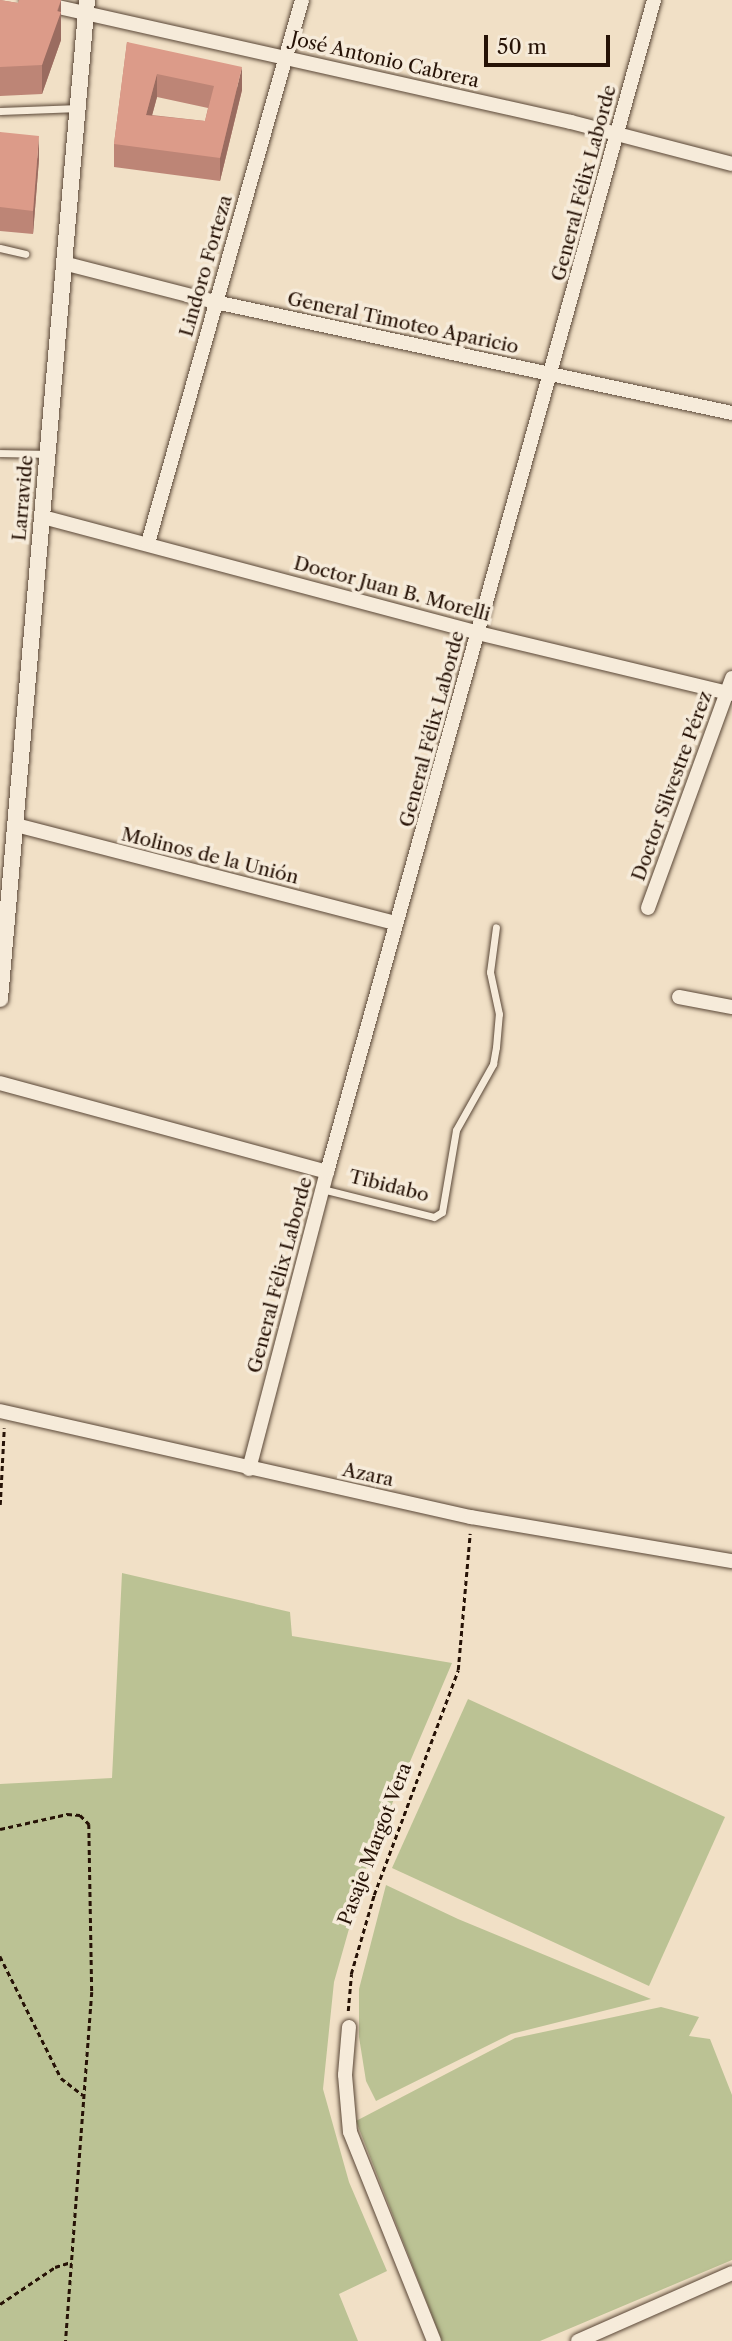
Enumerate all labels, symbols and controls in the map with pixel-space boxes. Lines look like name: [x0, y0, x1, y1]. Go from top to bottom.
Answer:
scale bar: [487, 21, 613, 65]
street label: José Antonio Cabrera: [288, 27, 482, 93]
text: 50 m: [497, 34, 547, 59]
street label: General Félix Laborde: [547, 82, 621, 284]
street label: Lindoro Forteza: [175, 193, 237, 339]
street label: General Timoteo Aparicio: [285, 287, 521, 359]
street label: Larravide: [8, 454, 38, 542]
street label: Doctor Juan B. Morelli: [291, 552, 493, 626]
street label: General Félix Laborde: [395, 628, 469, 830]
street label: Doctor Silvestre Pérez: [627, 688, 717, 884]
street label: Molinos de la Unión: [119, 823, 301, 889]
street label: Tibidabo: [347, 1165, 431, 1207]
street label: General Félix Laborde: [243, 1174, 317, 1376]
street label: Azara: [340, 1458, 396, 1492]
street label: Pasaje Margot Vera: [333, 1759, 417, 1929]

